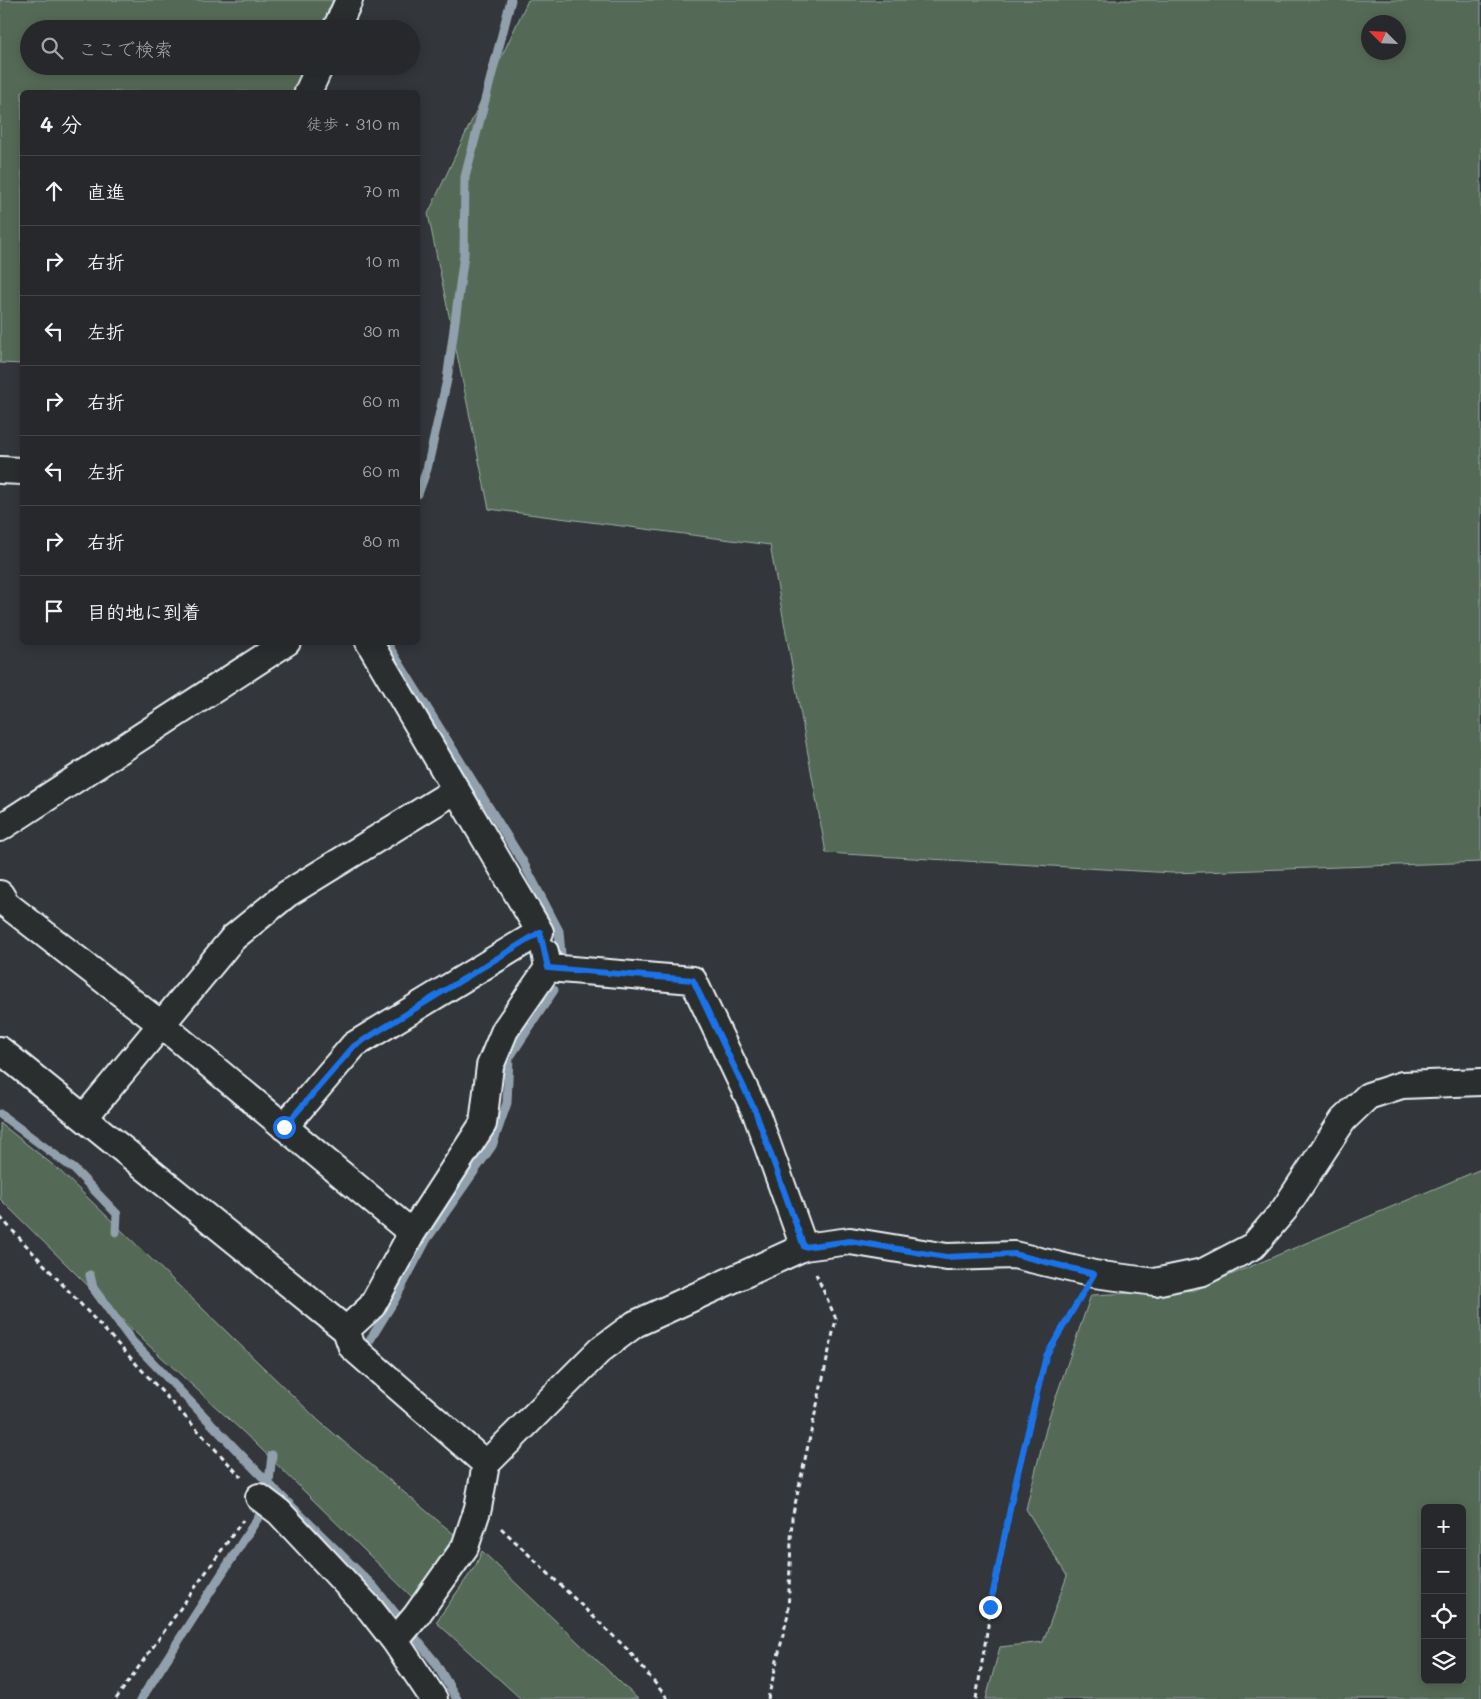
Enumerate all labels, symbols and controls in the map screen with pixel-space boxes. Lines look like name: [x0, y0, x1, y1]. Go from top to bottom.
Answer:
north arrow: [1361, 15, 1406, 60]
search box: [20, 20, 420, 75]
icon: search: [38, 34, 66, 62]
text: ここで検索: [78, 36, 173, 61]
text: 4 分: [40, 110, 82, 137]
text: 徒歩 · 310 m: [307, 113, 400, 134]
icon: ahead: [40, 177, 68, 205]
text: 直進: [87, 179, 125, 204]
text: 70 m: [363, 180, 400, 201]
icon: right: [40, 247, 68, 275]
text: 右折: [87, 249, 125, 274]
text: 10 m: [365, 250, 400, 271]
icon: left: [40, 317, 68, 345]
text: 左折: [87, 319, 125, 344]
text: 30 m: [363, 320, 400, 341]
icon: right: [40, 387, 68, 415]
text: 右折: [87, 389, 125, 414]
text: 60 m: [363, 390, 400, 411]
icon: left: [40, 457, 68, 485]
text: 左折: [87, 459, 125, 484]
text: 60 m: [363, 460, 400, 481]
icon: right: [40, 527, 68, 555]
text: 右折: [87, 529, 125, 554]
text: 80 m: [363, 530, 400, 551]
icon: arrive: [40, 597, 68, 625]
text: 目的地に到着: [87, 599, 201, 624]
route start: [273, 1116, 296, 1139]
map controls: [1421, 1504, 1466, 1684]
button: +: [1421, 1504, 1466, 1549]
button: −: [1421, 1549, 1466, 1594]
button: locate: [1421, 1594, 1466, 1639]
route end: [979, 1596, 1002, 1619]
button: layers: [1421, 1639, 1466, 1684]

